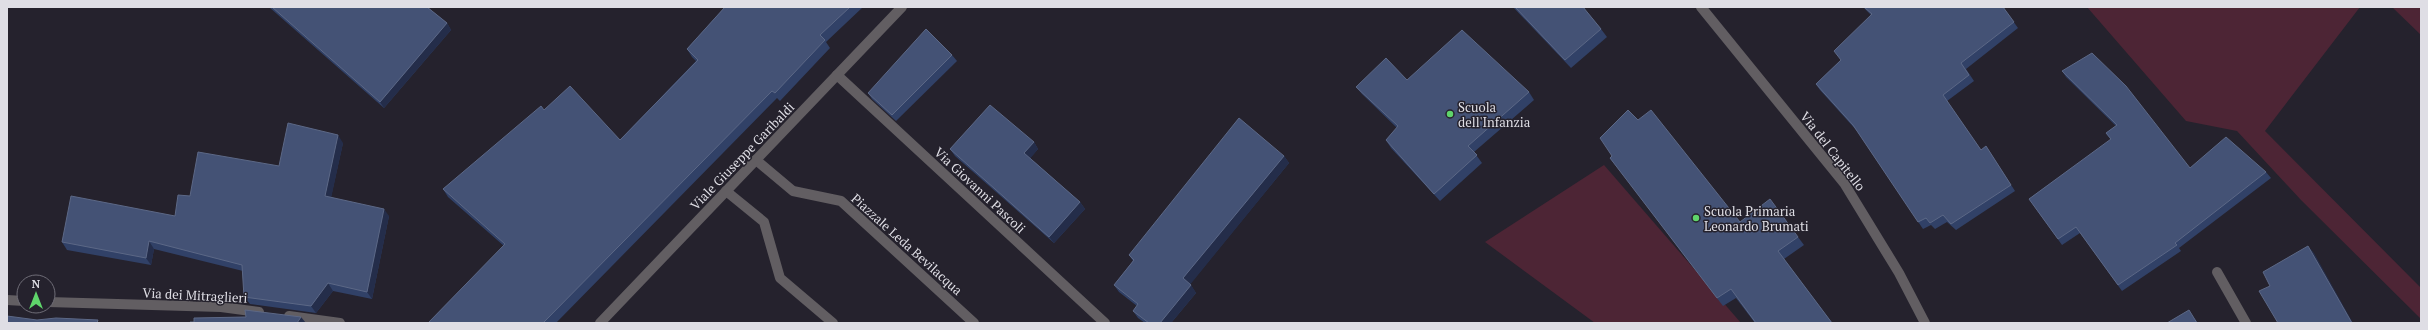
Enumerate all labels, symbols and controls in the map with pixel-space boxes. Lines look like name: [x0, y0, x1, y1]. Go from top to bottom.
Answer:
street label: Viale Giuseppe Garibaldi: [686, 98, 798, 214]
place label: Scuola dell'Infanzia: [1458, 98, 1531, 131]
street label: Via del Capitello: [1796, 108, 1870, 194]
marker: Scuola dell'Infanzia: [1445, 109, 1455, 119]
street label: Via Giovanni Pascoli: [930, 143, 1030, 237]
street label: Piazzale Leda Bevilacqua: [848, 189, 967, 299]
place label: Scuola Primaria Leonardo Brumati: [1704, 202, 1809, 235]
marker: Scuola Primaria Leonardo Brumati: [1691, 213, 1701, 223]
north arrow: [16, 274, 56, 314]
text: N: [32, 277, 41, 291]
street label: Via dei Mitraglieri: [142, 283, 248, 307]

